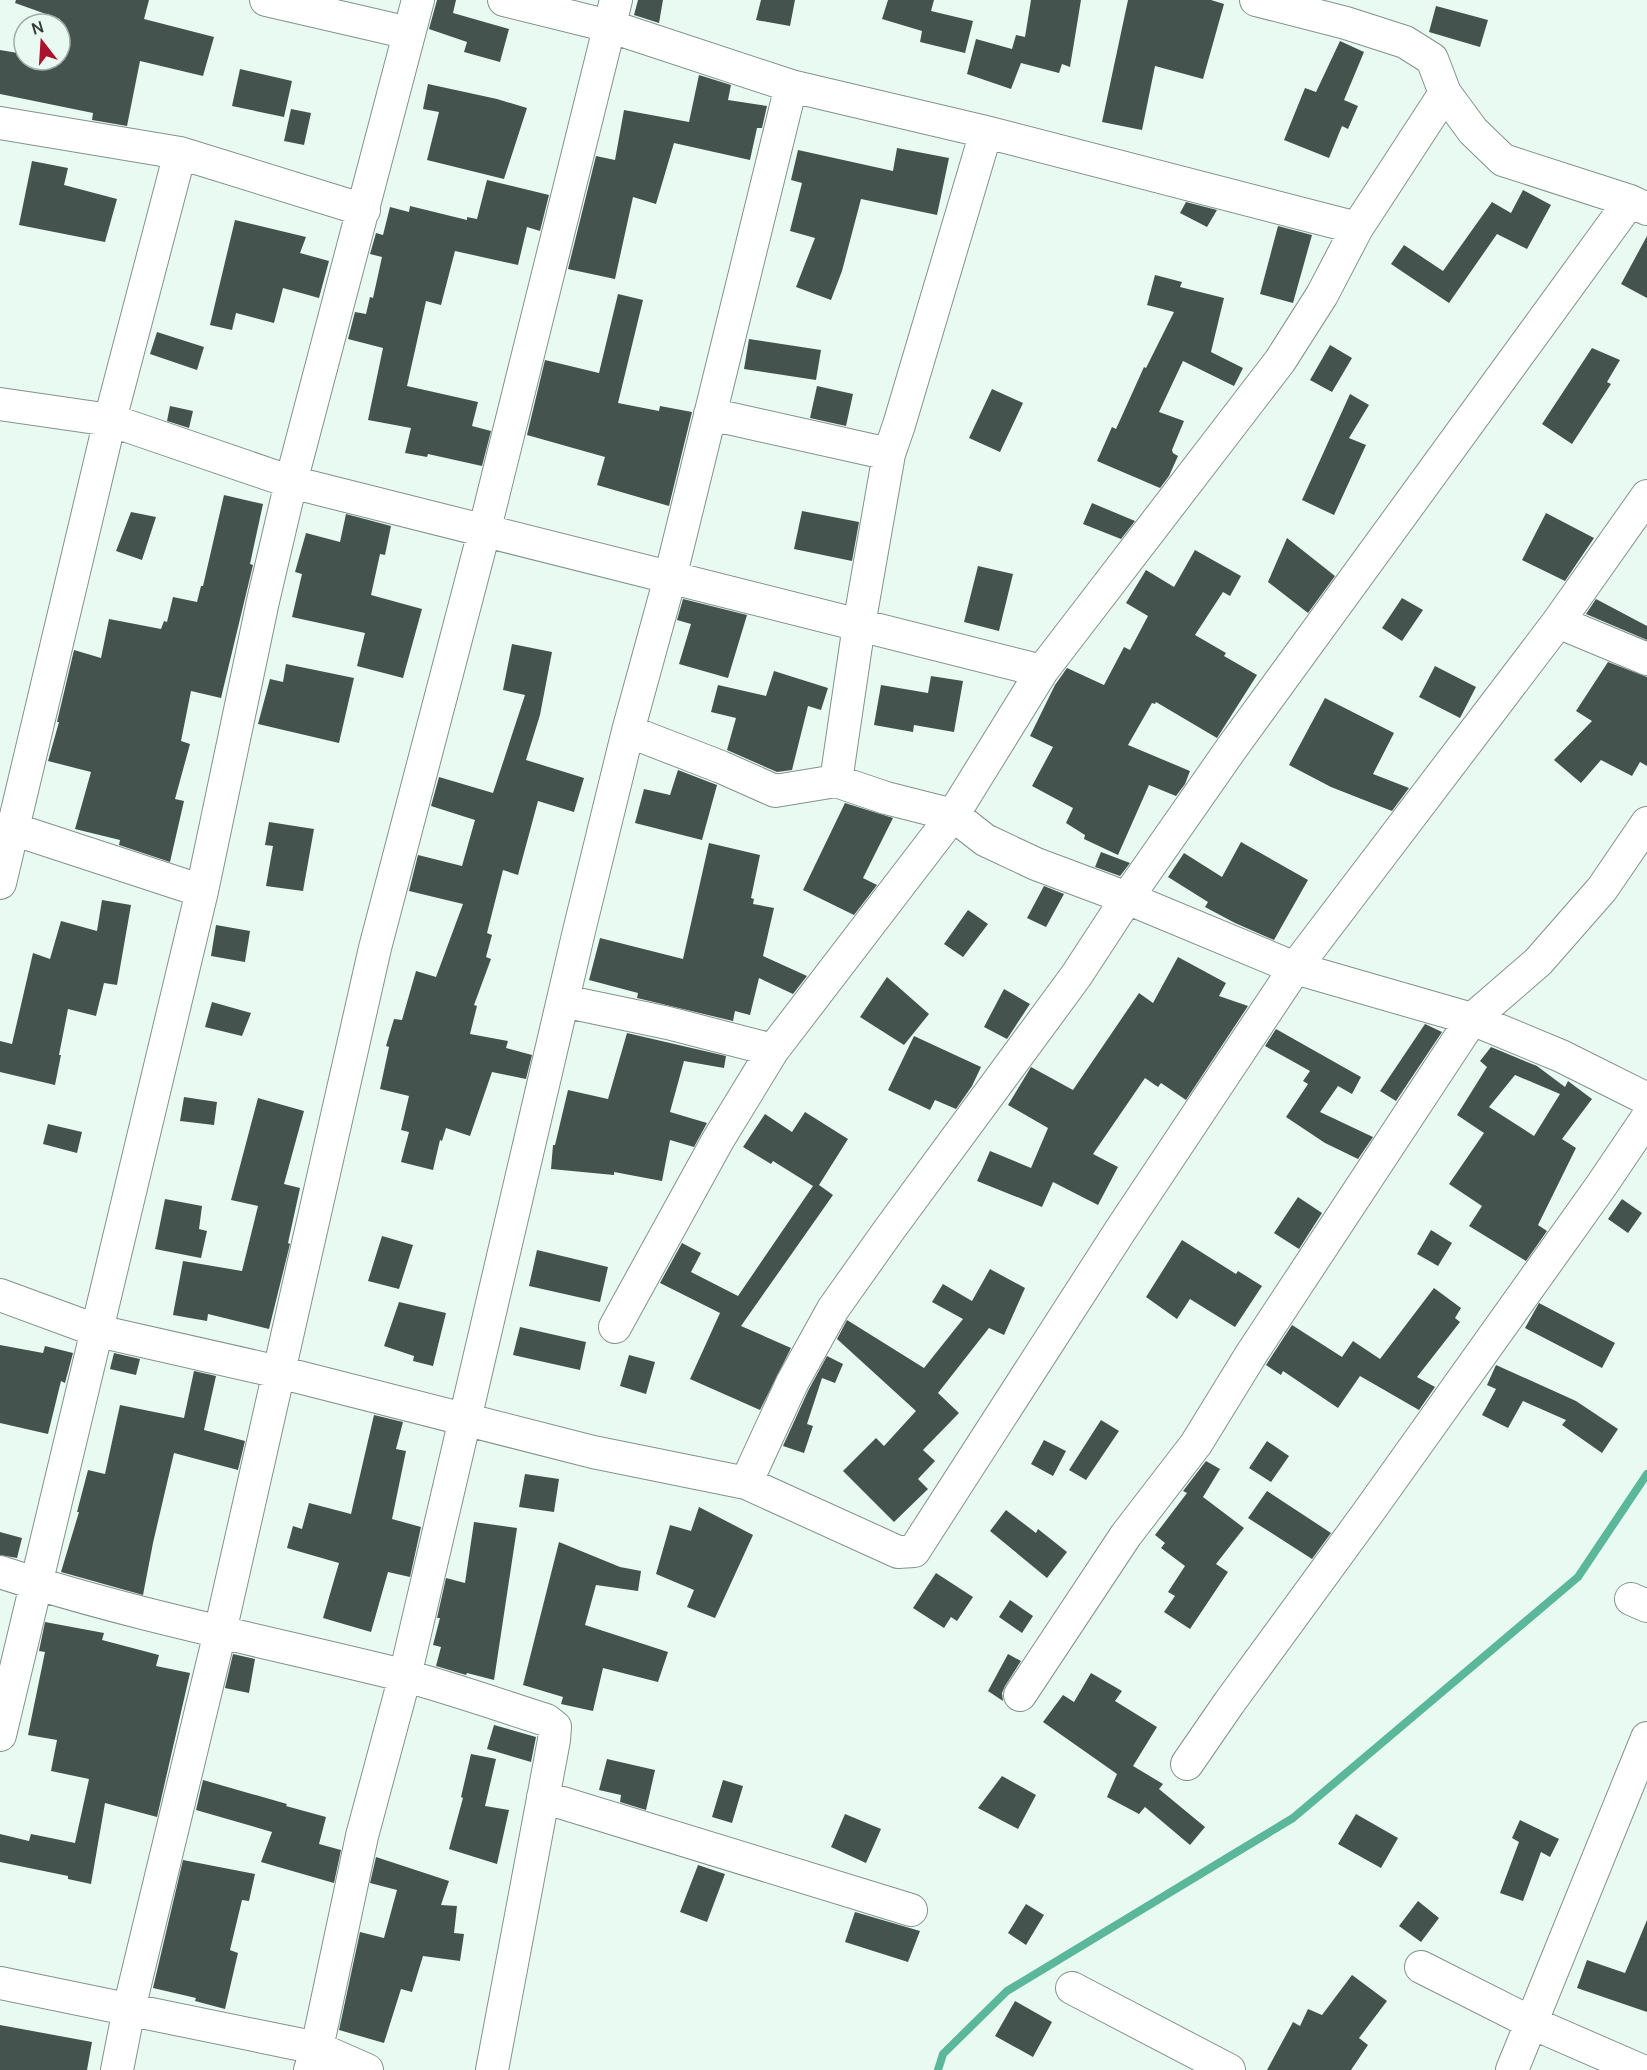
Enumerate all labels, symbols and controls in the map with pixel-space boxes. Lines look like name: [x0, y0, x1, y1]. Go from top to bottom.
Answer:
north arrow: [12, 12, 72, 72]
text: N: [29, 15, 46, 40]

